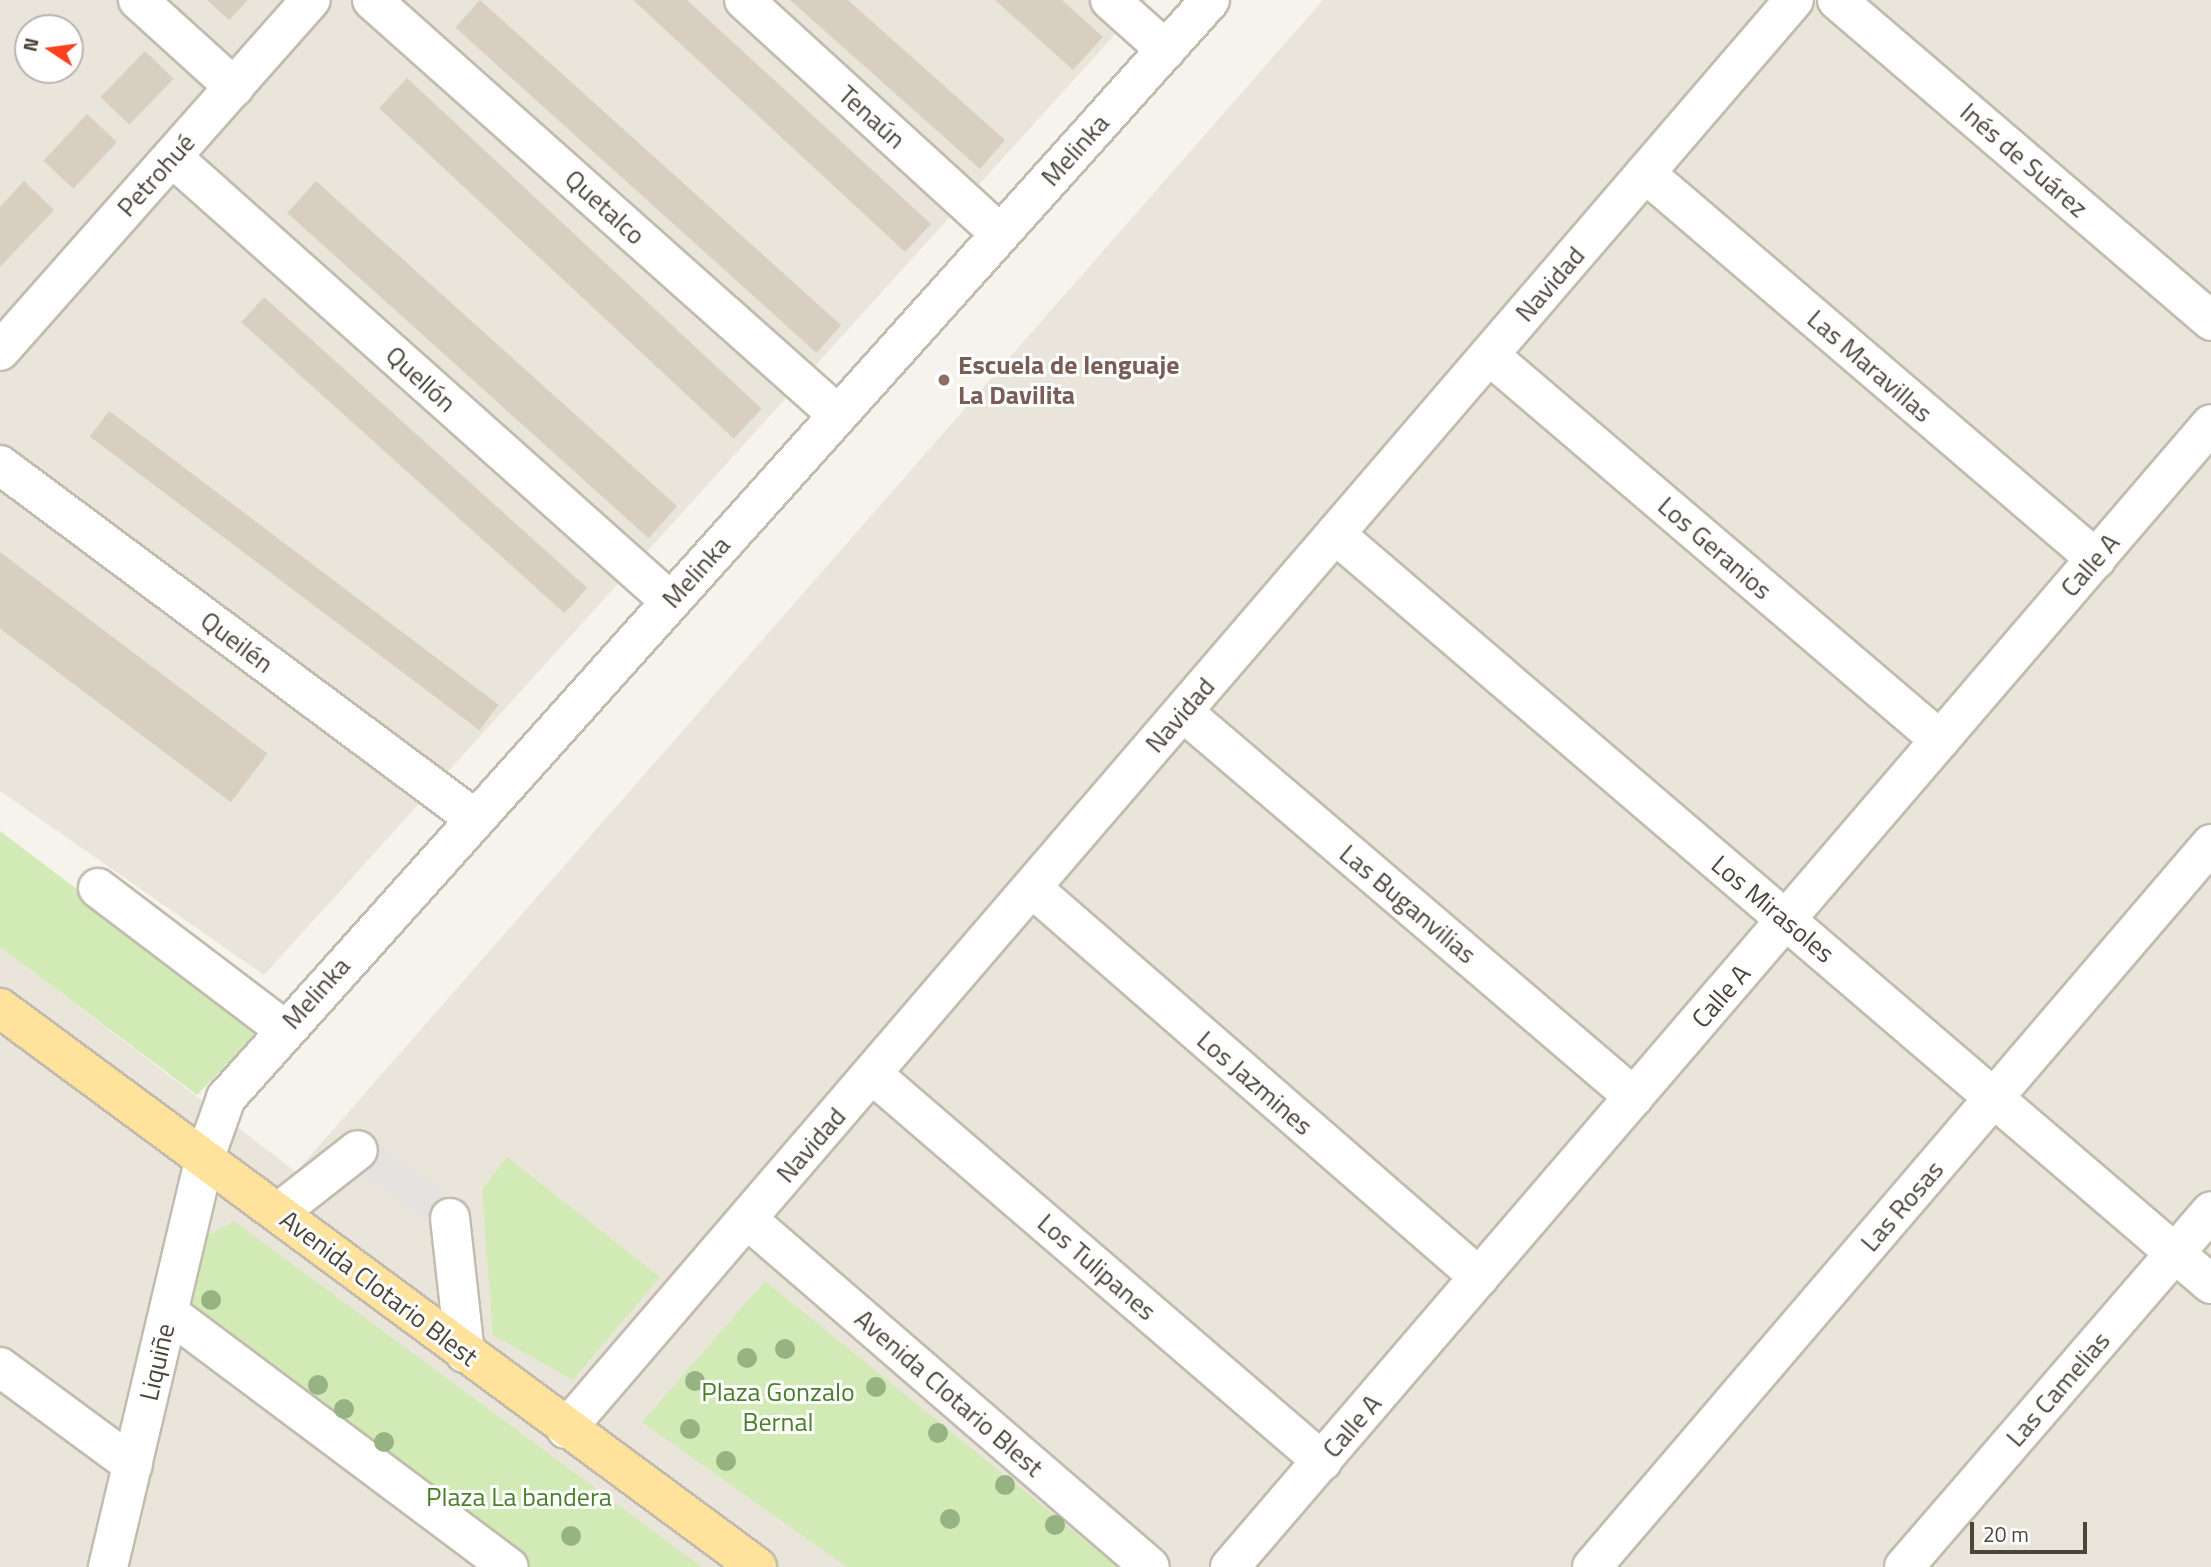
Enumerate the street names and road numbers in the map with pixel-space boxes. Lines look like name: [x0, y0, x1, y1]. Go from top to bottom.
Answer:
street label: Tenaún: [832, 79, 912, 155]
street label: Inés de Suárez: [1954, 96, 2094, 224]
street label: Melinka: [1035, 108, 1115, 192]
street label: Petrohué: [111, 127, 201, 223]
street label: Quetalco: [558, 163, 652, 251]
street label: Navidad: [1509, 240, 1591, 328]
street label: Las Maravillas: [1801, 303, 1939, 429]
street label: Quellón: [379, 339, 463, 419]
street label: Los Geranios: [1652, 490, 1778, 606]
street label: Calle A: [2054, 527, 2126, 603]
street label: Melinka: [656, 530, 736, 614]
street label: Queilén: [195, 605, 279, 679]
street label: Navidad: [1139, 671, 1221, 759]
street label: Las Buganvilias: [1333, 838, 1483, 970]
street label: Los Mirasoles: [1705, 849, 1841, 969]
street label: Melinka: [276, 951, 356, 1035]
street label: Calle A: [1685, 958, 1757, 1034]
street label: Los Jazmines: [1191, 1024, 1319, 1142]
street label: Navidad: [770, 1101, 852, 1189]
street label: Las Rosas: [1854, 1154, 1950, 1258]
street label: Avenida Clotario Blest: [274, 1204, 484, 1372]
street label: Los Tulipanes: [1031, 1207, 1163, 1327]
street label: Avenida Clotario Blest: [849, 1303, 1049, 1483]
street label: Liquiñe: [133, 1320, 181, 1404]
street label: Las Camelias: [2000, 1325, 2116, 1453]
street label: Calle A: [1316, 1388, 1388, 1464]

